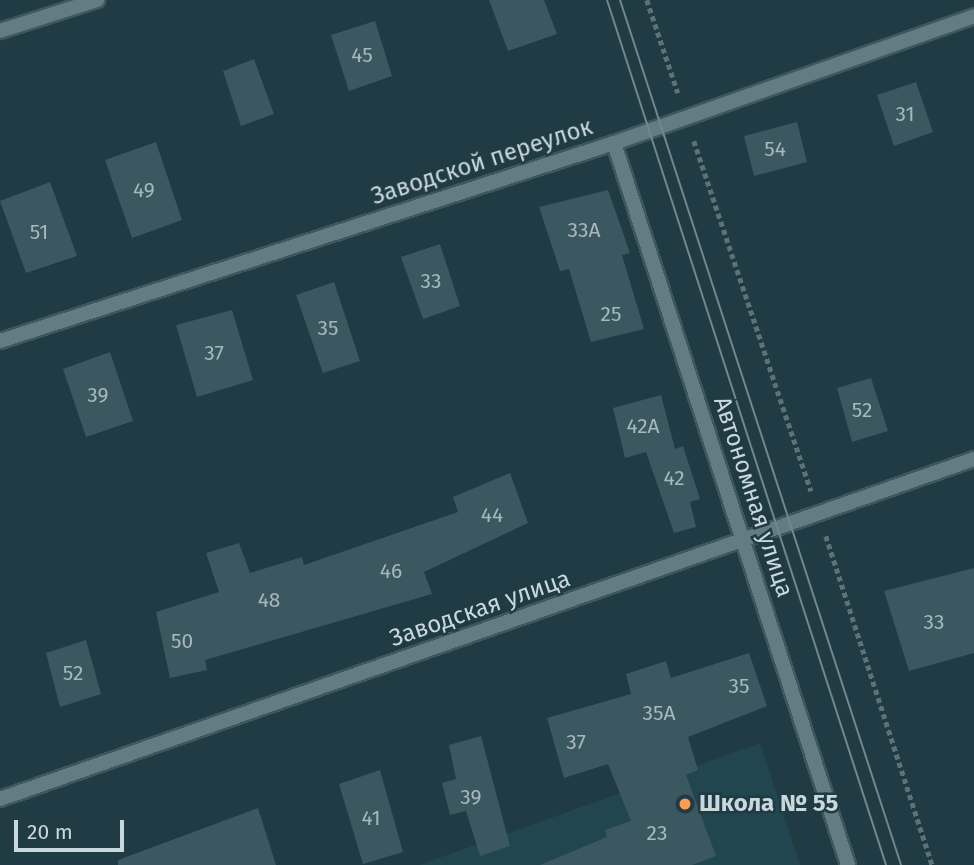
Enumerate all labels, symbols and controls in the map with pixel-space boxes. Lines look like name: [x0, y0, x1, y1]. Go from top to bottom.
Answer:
house number: 45: [351, 42, 373, 68]
house number: 31: [895, 101, 915, 127]
street label: Заводской переулок: [368, 113, 596, 211]
house number: 54: [764, 136, 786, 162]
house number: 49: [133, 177, 155, 203]
house number: 33А: [568, 217, 600, 243]
house number: 51: [30, 219, 48, 245]
house number: 33: [421, 268, 441, 294]
house number: 25: [601, 301, 621, 327]
house number: 35: [318, 315, 338, 341]
house number: 37: [204, 340, 224, 366]
house number: 39: [87, 382, 109, 408]
street label: Автономная улица: [707, 393, 799, 601]
house number: 52: [852, 397, 872, 423]
house number: 42А: [626, 413, 660, 439]
house number: 42: [663, 465, 685, 491]
house number: 44: [481, 502, 503, 528]
house number: 46: [380, 558, 402, 584]
street label: Заводская улица: [386, 565, 574, 653]
house number: 48: [258, 587, 280, 613]
house number: 33: [924, 609, 944, 635]
house number: 50: [171, 628, 193, 654]
house number: 52: [63, 660, 83, 686]
house number: 35: [729, 673, 749, 699]
house number: 35А: [642, 700, 676, 726]
house number: 37: [566, 729, 586, 755]
house number: 39: [460, 784, 482, 810]
place label: Школа № 55: [699, 790, 838, 818]
marker: Школа № 55: [677, 796, 693, 812]
house number: 41: [361, 805, 381, 831]
scale bar: [18, 806, 128, 850]
text: 20 m: [27, 819, 73, 845]
house number: 23: [647, 820, 667, 846]

